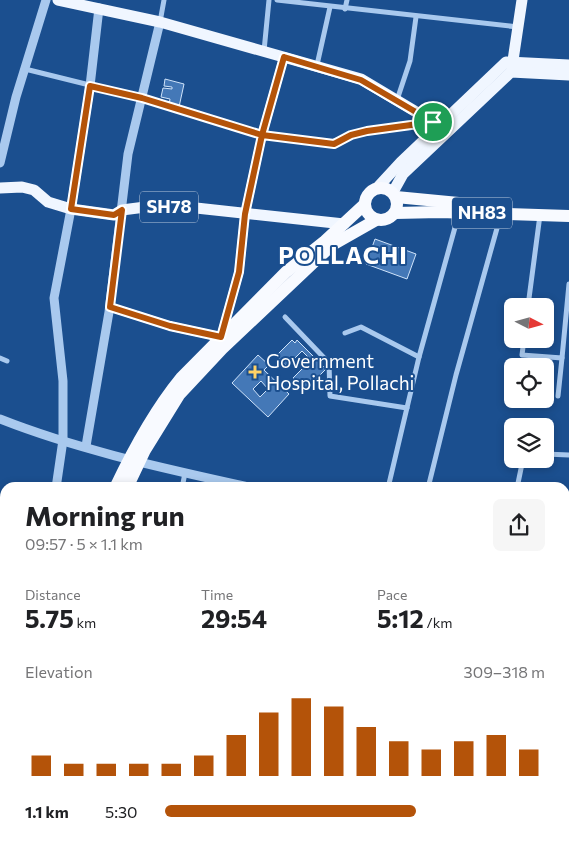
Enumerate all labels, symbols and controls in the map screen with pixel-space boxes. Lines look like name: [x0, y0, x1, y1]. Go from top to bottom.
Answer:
pin: [412, 101, 454, 143]
icon: arrive: [419, 108, 447, 136]
road number: SH78: [140, 192, 198, 222]
road number: NH83: [452, 198, 512, 228]
district label: POLLACHI: [278, 240, 408, 269]
north arrow: [504, 298, 554, 348]
map controls: [504, 298, 554, 468]
place label: Government Hospital, Pollachi: [266, 349, 414, 394]
button: locate: [504, 358, 554, 408]
marker: Government Hospital, Pollachi: [248, 365, 262, 379]
button: layers: [504, 418, 554, 468]
text: Morning run: [25, 498, 185, 532]
button: share: [493, 499, 545, 551]
text: 09:57 · 5 × 1.1 km: [25, 534, 143, 553]
text: Distance: [25, 586, 81, 603]
text: Time: [201, 586, 233, 603]
text: Pace: [377, 586, 407, 603]
text: 5.75: [25, 603, 74, 633]
text: 29:54: [201, 603, 267, 633]
text: 5:12: [377, 603, 424, 633]
text: km: [74, 614, 96, 631]
text: /km: [424, 614, 452, 631]
text: Elevation: [25, 662, 93, 681]
text: 309–318 m: [464, 662, 545, 681]
text: 1.1 km: [25, 802, 69, 821]
text: 5:30: [105, 802, 138, 821]

